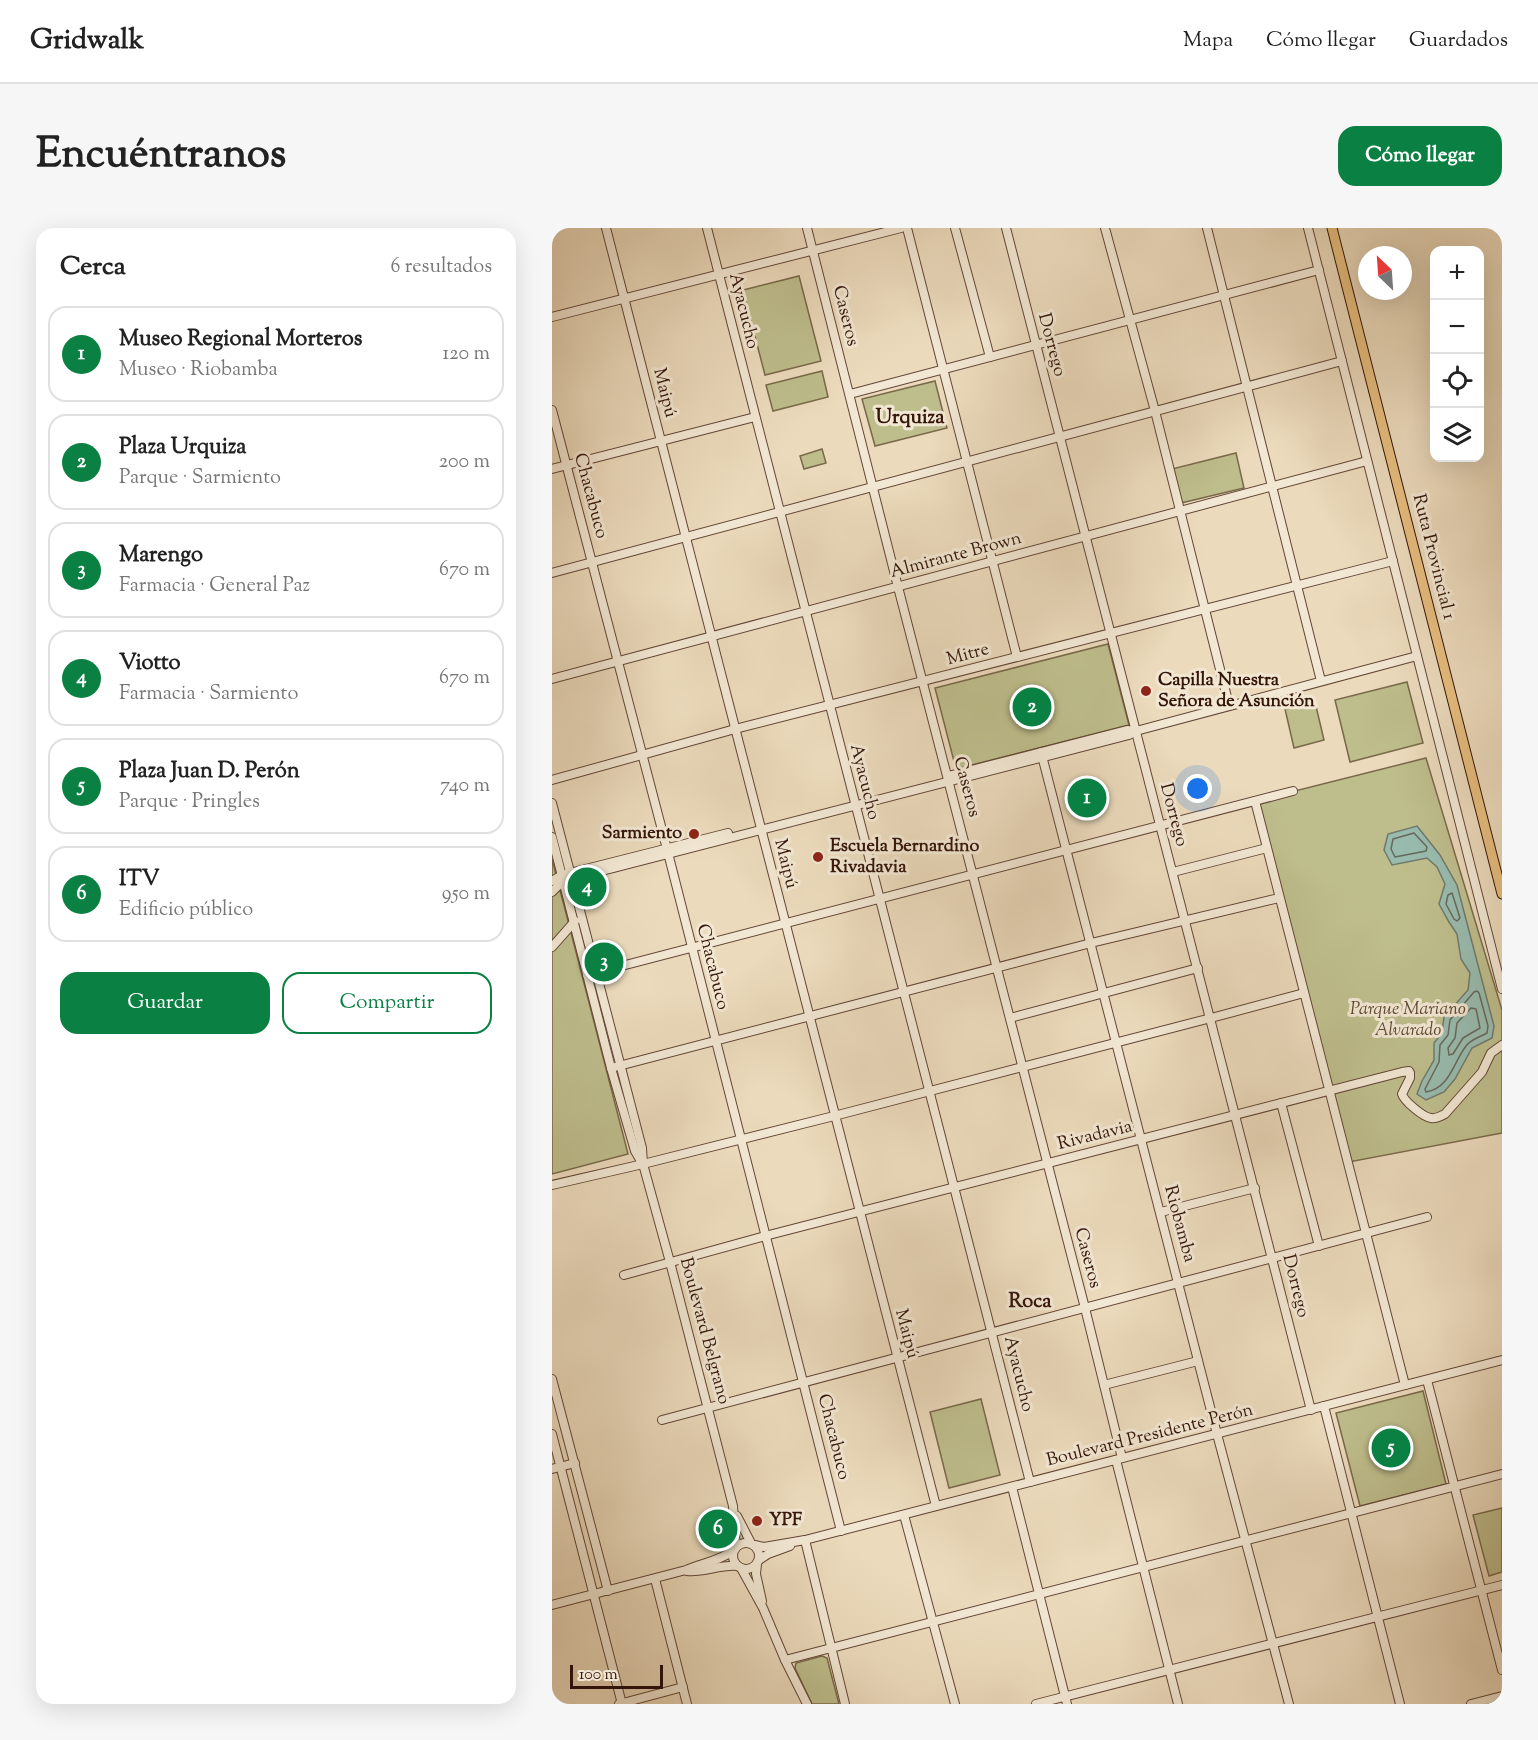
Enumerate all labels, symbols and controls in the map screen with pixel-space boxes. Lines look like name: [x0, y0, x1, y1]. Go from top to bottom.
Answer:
text: Gridwalk: [30, 21, 144, 61]
text: Mapa: [1183, 26, 1233, 56]
text: Cómo llegar: [1266, 26, 1376, 56]
text: Guardados: [1409, 26, 1508, 56]
text: Encuéntranos: [36, 126, 286, 186]
button: Cómo llegar: [1338, 126, 1502, 186]
north arrow: [1358, 246, 1412, 300]
map controls: [1430, 246, 1484, 462]
button: +: [1430, 246, 1484, 300]
text: Cerca: [60, 249, 126, 286]
text: 6 resultados: [391, 253, 492, 282]
street label: Ayacucho: [721, 270, 765, 352]
street label: Caseros: [825, 283, 865, 349]
button: −: [1430, 300, 1484, 354]
street label: Dorrego: [1030, 310, 1072, 380]
text: Museo Regional Morteros: [119, 324, 362, 356]
text: 1: [78, 340, 85, 369]
text: 120 m: [442, 340, 490, 369]
button: locate: [1430, 354, 1484, 408]
text: Museo · Riobamba: [119, 356, 278, 385]
street label: Maipú: [645, 365, 683, 421]
district label: Urquiza: [876, 404, 945, 433]
button: layers: [1430, 408, 1484, 462]
text: Plaza Urquiza: [119, 432, 246, 464]
text: 2: [77, 448, 86, 477]
text: 200 m: [439, 448, 490, 477]
street label: Chacabuco: [566, 450, 614, 542]
text: Parque · Sarmiento: [119, 464, 281, 493]
street label: Ruta Provincial 1: [1405, 491, 1461, 623]
street label: Almirante Brown: [887, 526, 1025, 586]
text: Marengo: [119, 540, 203, 572]
text: 3: [77, 556, 86, 585]
text: 670 m: [439, 556, 490, 585]
text: Farmacia · General Paz: [119, 572, 310, 601]
street label: Mitre: [944, 637, 992, 673]
text: Viotto: [119, 648, 181, 680]
text: 4: [76, 664, 87, 693]
text: 670 m: [439, 664, 490, 693]
place label: Capilla Nuestra Señora de Asunción: [1158, 668, 1315, 715]
text: Farmacia · Sarmiento: [119, 680, 298, 709]
pin: 2: [1012, 684, 1052, 730]
marker: Capilla Nuestra Señora de Asunción: [1139, 684, 1153, 698]
street label: Ayacucho: [842, 741, 886, 823]
street label: Caseros: [945, 754, 987, 820]
text: Plaza Juan D. Perón: [119, 756, 300, 788]
text: 5: [78, 772, 85, 801]
text: 740 m: [440, 772, 490, 801]
your location: [1183, 774, 1212, 803]
pin: 1: [1068, 776, 1106, 820]
street label: Dorrego: [1152, 780, 1194, 850]
text: Parque · Pringles: [119, 788, 260, 817]
place label: Sarmiento: [602, 821, 682, 847]
marker: Sarmiento: [687, 827, 701, 841]
place label: Escuela Bernardino Rivadavia: [830, 834, 980, 881]
street label: Maipú: [766, 836, 804, 892]
marker: Escuela Bernardino Rivadavia: [811, 850, 825, 864]
text: ITV: [119, 864, 159, 896]
pin: 4: [567, 864, 606, 910]
text: 6: [77, 880, 86, 909]
text: 950 m: [442, 880, 490, 909]
text: Edificio público: [119, 896, 253, 925]
street label: Chacabuco: [689, 921, 735, 1013]
pin: 3: [584, 940, 624, 984]
button: Guardar: [60, 972, 270, 1034]
button: Compartir: [282, 972, 492, 1034]
park label: Parque Mariano Alvarado: [1350, 997, 1466, 1044]
street label: Rivadavia: [1055, 1114, 1135, 1158]
street label: Riobamba: [1156, 1183, 1202, 1265]
street label: Caseros: [1066, 1225, 1108, 1291]
street label: Dorrego: [1275, 1252, 1315, 1321]
street label: Boulevard Belgrano: [672, 1255, 736, 1408]
district label: Roca: [1009, 1288, 1052, 1317]
street label: Maipú: [887, 1306, 925, 1362]
street label: Ayacucho: [996, 1333, 1040, 1415]
street label: Chacabuco: [810, 1391, 856, 1483]
street label: Boulevard Presidente Perón: [1044, 1398, 1256, 1474]
pin: 5: [1372, 1426, 1410, 1470]
pin: 6: [698, 1506, 738, 1552]
place label: YPF: [769, 1508, 802, 1534]
marker: YPF: [750, 1514, 764, 1528]
scale bar: [570, 1662, 663, 1690]
text: 100 m: [579, 1664, 618, 1687]

